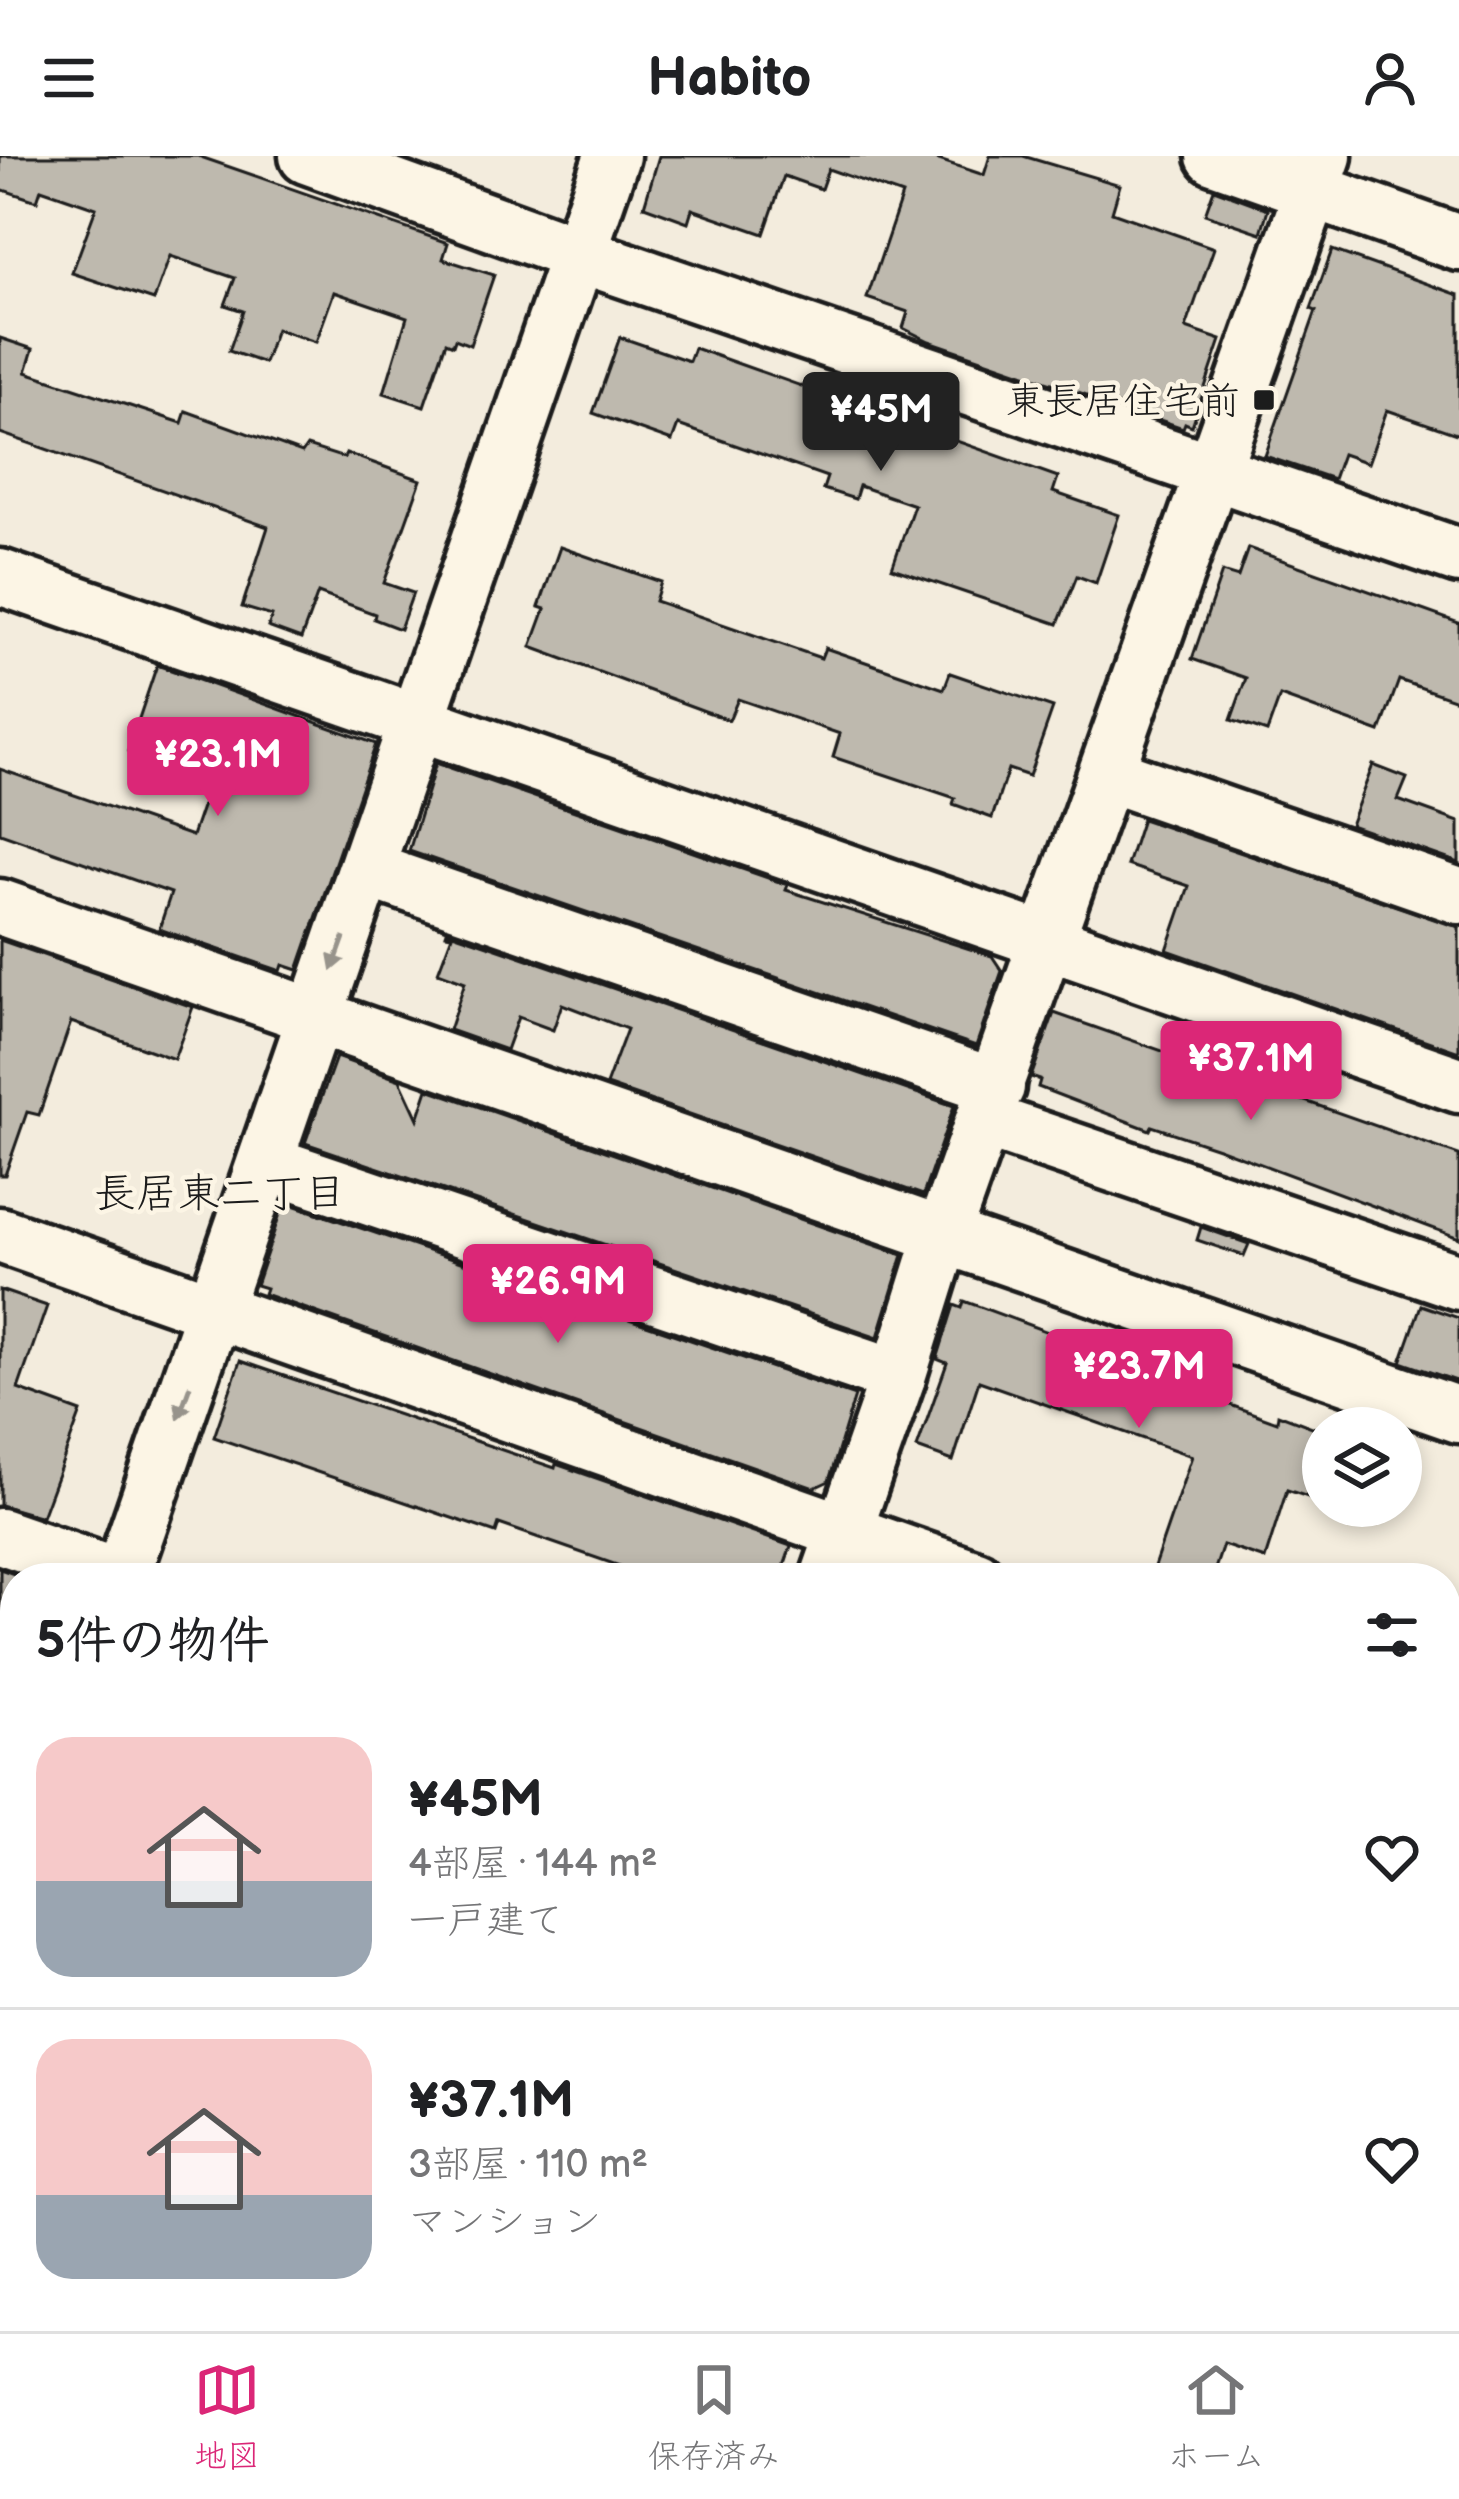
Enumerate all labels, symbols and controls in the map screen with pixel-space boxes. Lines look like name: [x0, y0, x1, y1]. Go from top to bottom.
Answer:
icon: menu: [36, 45, 102, 111]
icon: person: [1357, 45, 1423, 111]
text: Habito: [648, 46, 811, 111]
pin: ¥45M: [810, 372, 952, 474]
place label: 東長居住宅前: [1006, 379, 1240, 426]
text: ¥45M: [829, 387, 933, 434]
marker: 東長居住宅前: [1251, 387, 1277, 413]
pin: ¥23.1M: [120, 717, 316, 819]
text: ¥23.1M: [154, 732, 282, 779]
one-way arrow: [328, 936, 346, 972]
pin: ¥37.1M: [1153, 1021, 1349, 1123]
text: ¥37.1M: [1188, 1036, 1314, 1083]
district label: 長居東二丁目: [94, 1169, 346, 1220]
pin: ¥26.9M: [460, 1244, 656, 1346]
text: ¥26.9M: [490, 1259, 626, 1306]
pin: ¥23.7M: [1041, 1329, 1237, 1431]
text: ¥23.7M: [1073, 1344, 1205, 1391]
one-way arrow: [174, 1384, 192, 1420]
map controls: [1302, 1407, 1422, 1527]
button: layers: [1302, 1407, 1422, 1527]
icon: filters: [1359, 1602, 1425, 1668]
text: 5件の物件: [36, 1611, 269, 1672]
text: ¥45M: [408, 1770, 543, 1831]
icon: home: [132, 1785, 276, 1929]
icon: heart: [1359, 1824, 1425, 1890]
text: 4部屋 · 144 m²: [408, 1841, 658, 1888]
text: 一戸建て: [408, 1898, 564, 1945]
text: ¥37.1M: [408, 2071, 574, 2132]
icon: home: [132, 2087, 276, 2231]
icon: heart: [1359, 2126, 1425, 2192]
text: 3部屋 · 110 m²: [408, 2142, 648, 2189]
text: マンション: [408, 2199, 601, 2246]
tab: 地図: [194, 2357, 260, 2477]
tab: 保存済み: [648, 2357, 780, 2477]
tab: ホーム: [1167, 2357, 1265, 2477]

